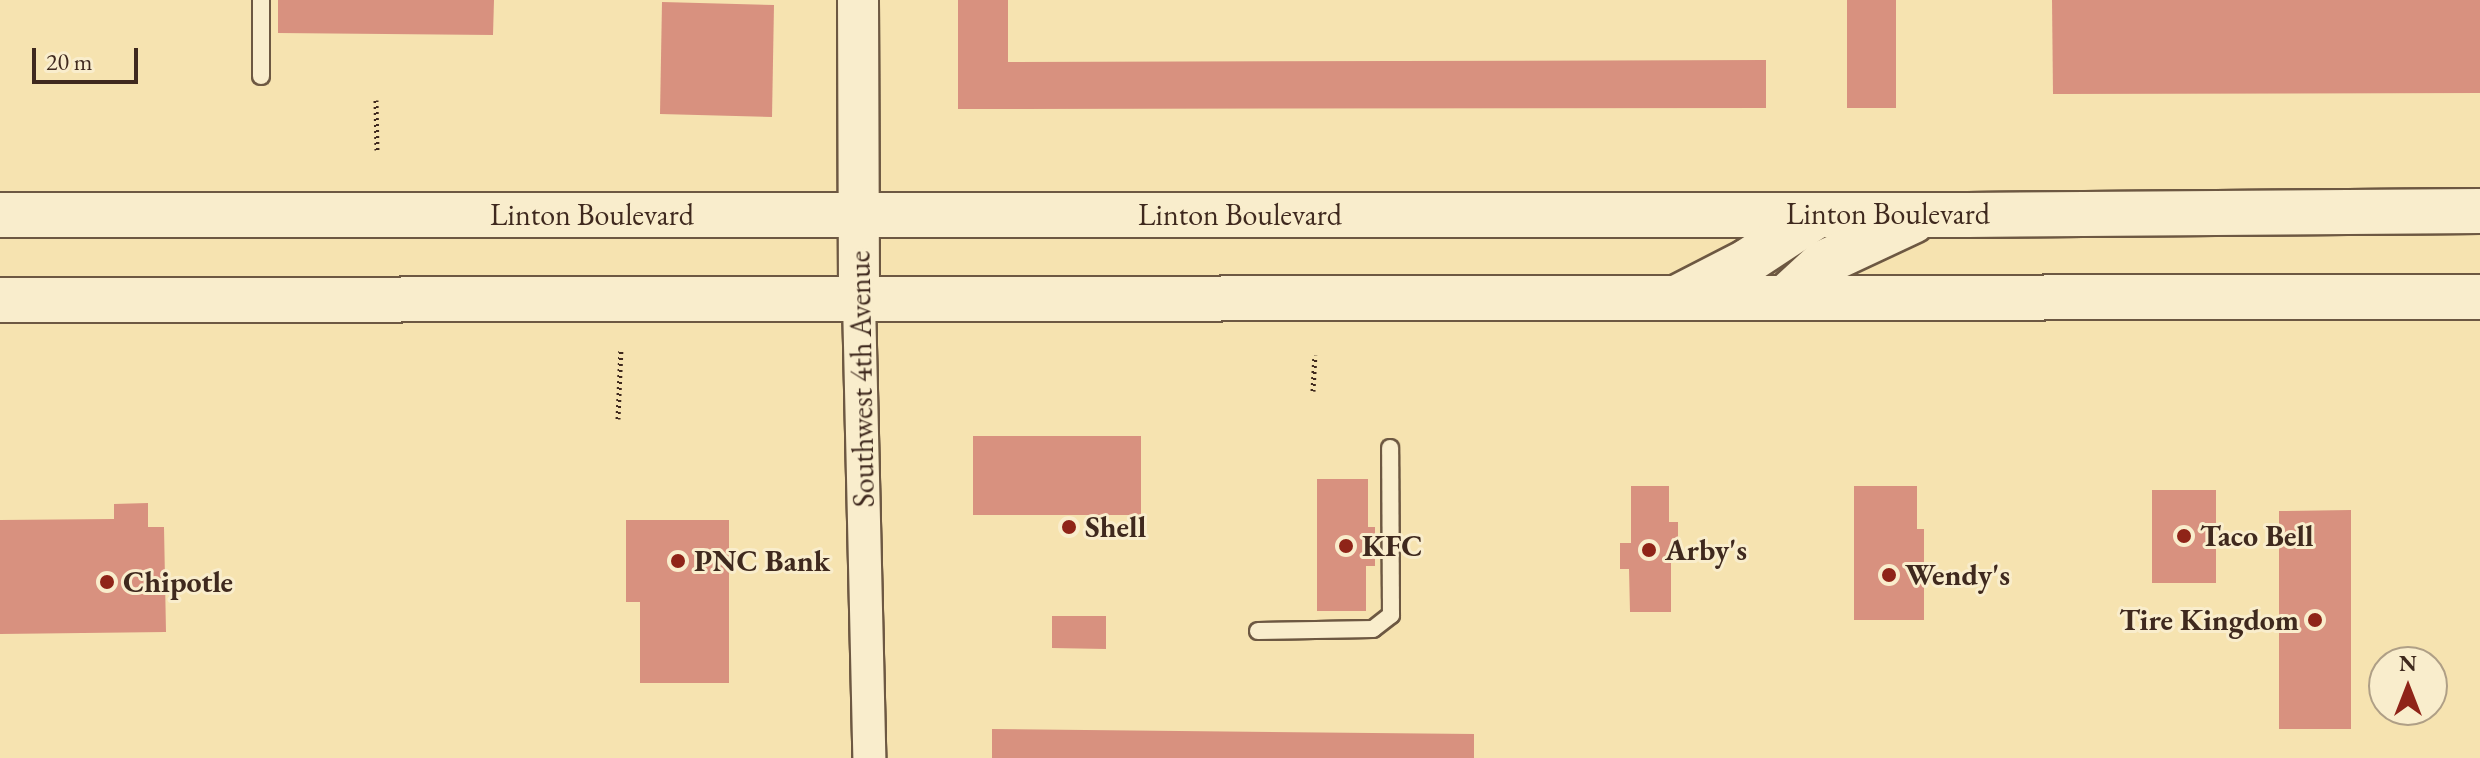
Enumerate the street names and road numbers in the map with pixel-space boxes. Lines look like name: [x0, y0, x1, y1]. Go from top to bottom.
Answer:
street label: Linton Boulevard: [1786, 196, 1990, 232]
street label: Linton Boulevard: [490, 197, 694, 233]
street label: Linton Boulevard: [1138, 197, 1342, 233]
street label: Southwest 4th Avenue: [842, 250, 882, 508]

